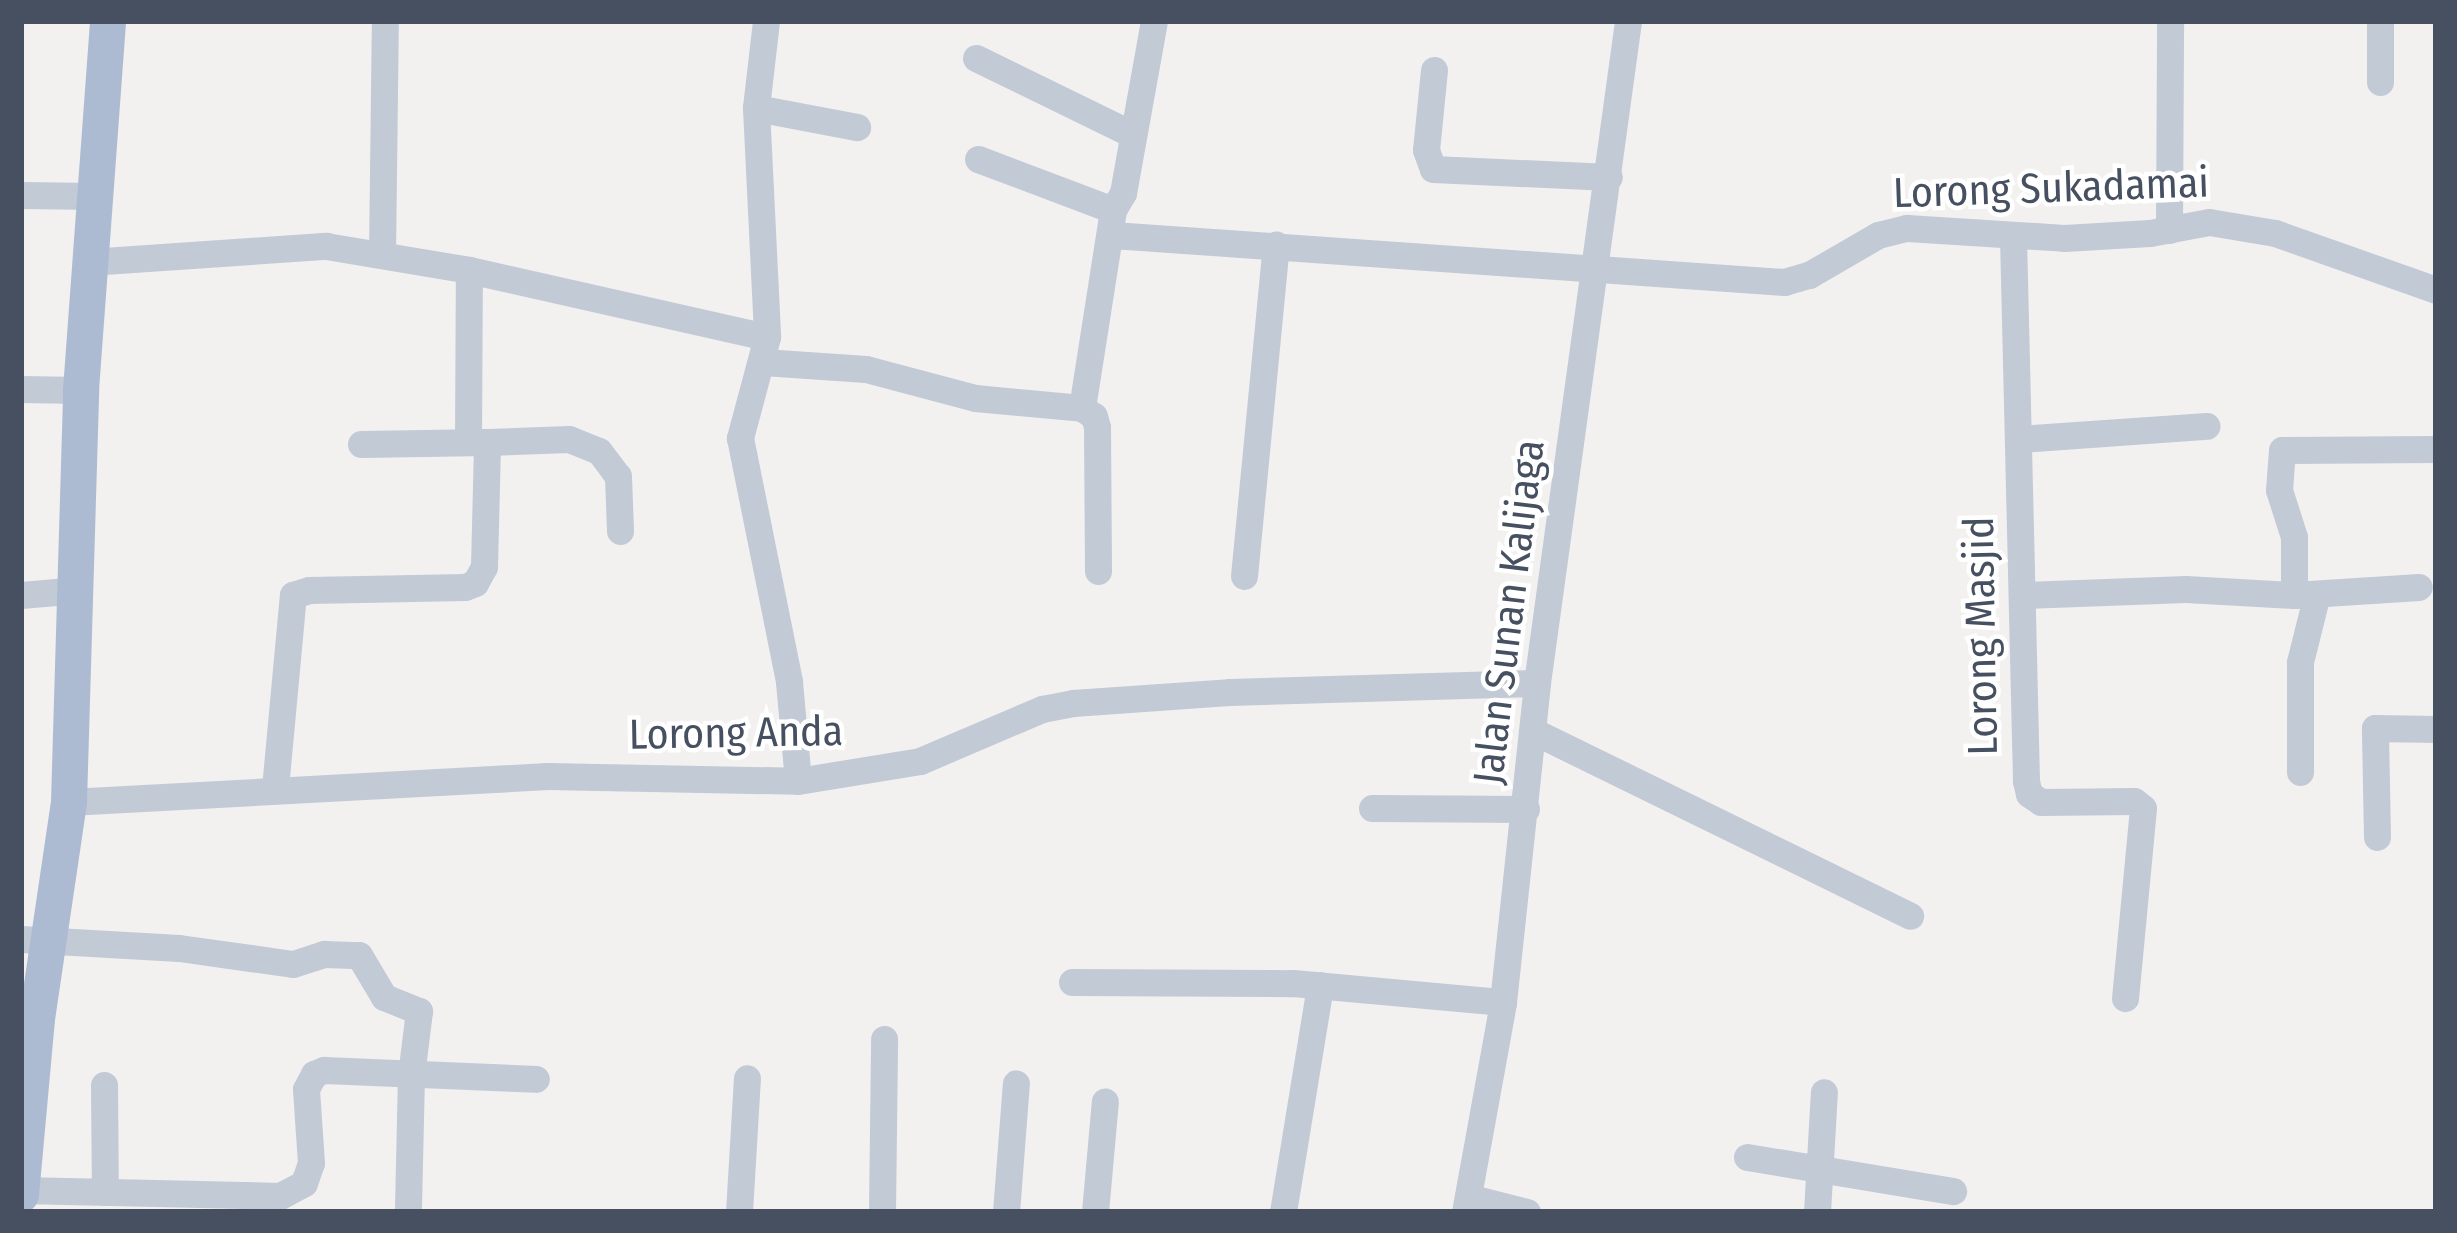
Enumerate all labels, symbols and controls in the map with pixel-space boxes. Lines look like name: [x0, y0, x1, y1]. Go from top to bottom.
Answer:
street label: Lorong Sukadamai: [1892, 157, 2210, 219]
street label: Jalan Sunan Kalijaga: [1463, 437, 1555, 787]
street label: Lorong Masjid: [1954, 516, 2008, 756]
street label: Lorong Anda: [628, 706, 844, 760]

